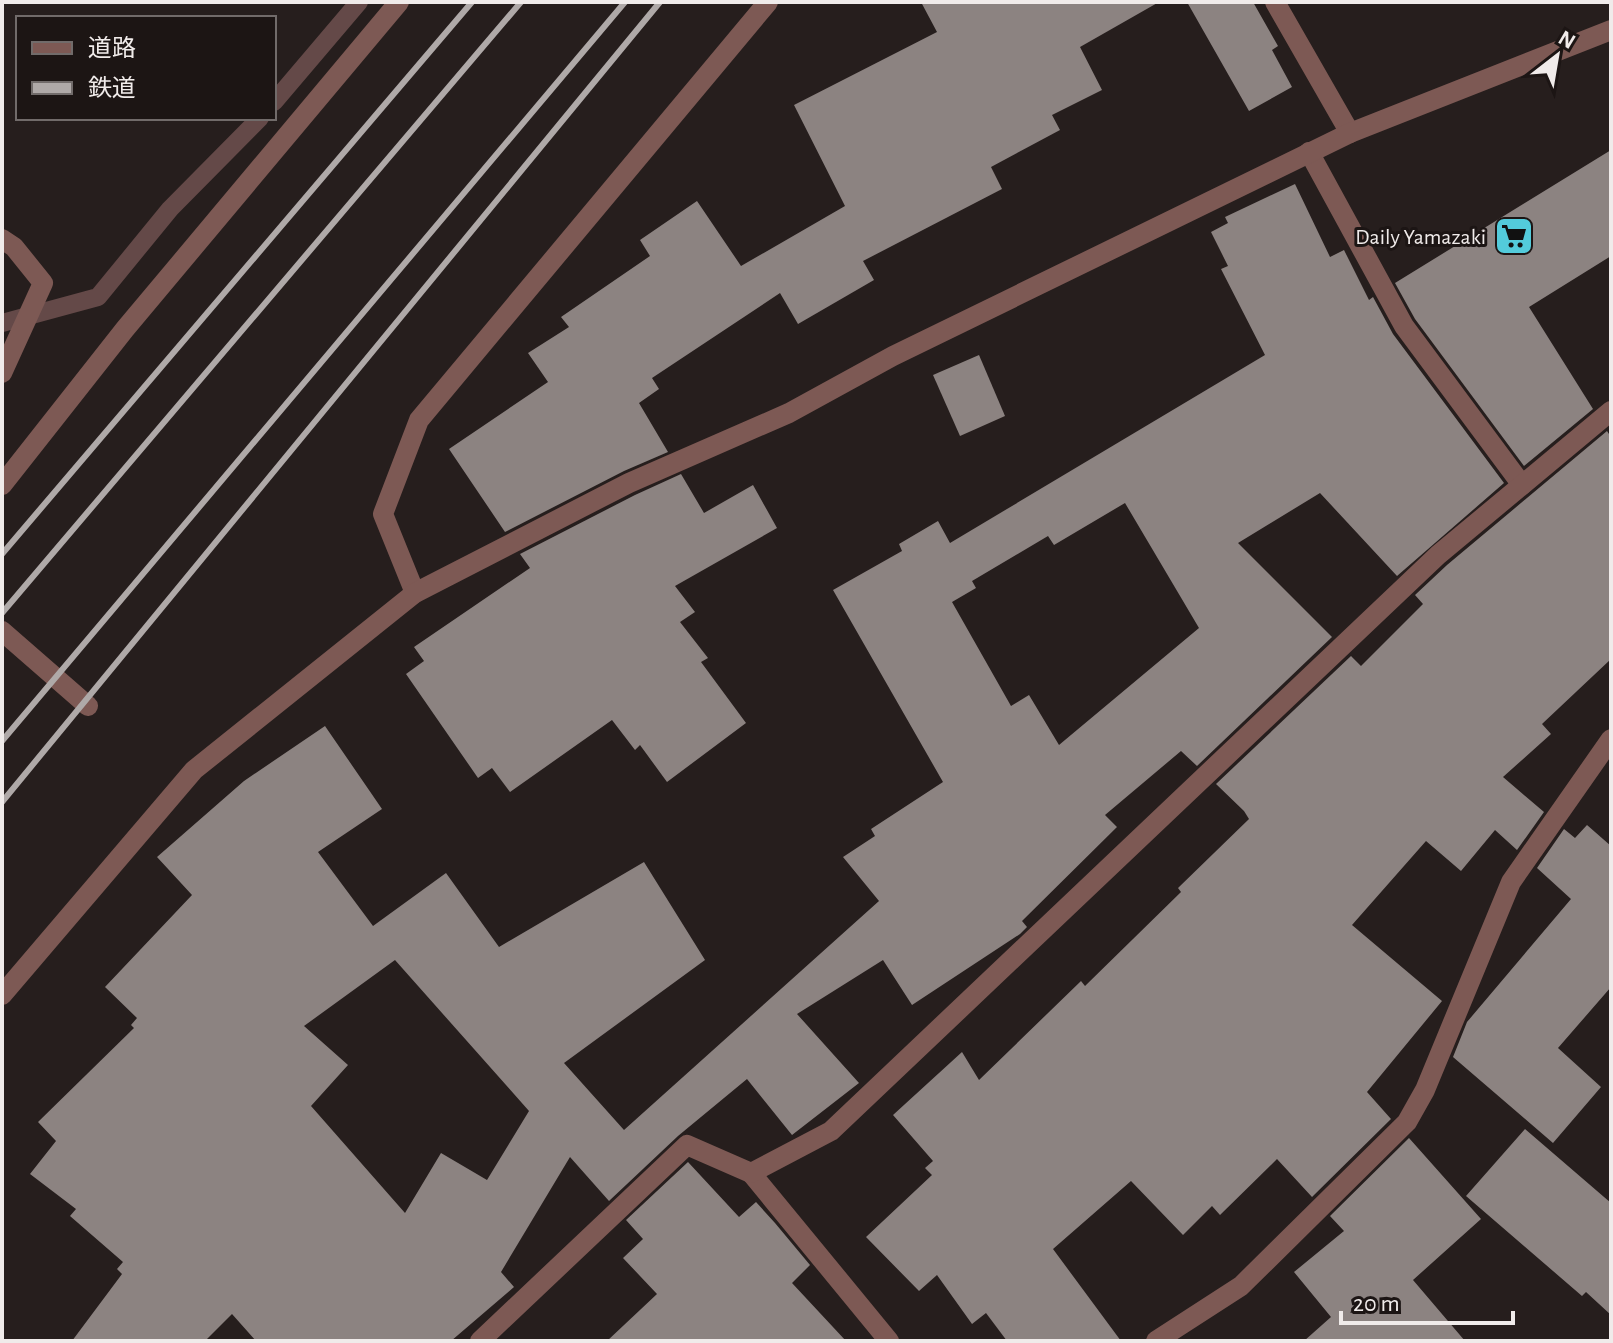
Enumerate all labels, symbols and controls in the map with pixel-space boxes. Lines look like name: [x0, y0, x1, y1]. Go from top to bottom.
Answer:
legend: [16, 16, 276, 120]
north arrow: [1517, 16, 1597, 96]
text: N: [1555, 26, 1579, 53]
text: 道路: [88, 35, 136, 61]
text: 鉄道: [88, 75, 136, 101]
supermarket icon: Daily Yamazaki: [1493, 215, 1535, 257]
place label: Daily Yamazaki: [1355, 226, 1486, 248]
scale bar: [1341, 1275, 1513, 1325]
text: 20 m: [1353, 1292, 1400, 1316]

